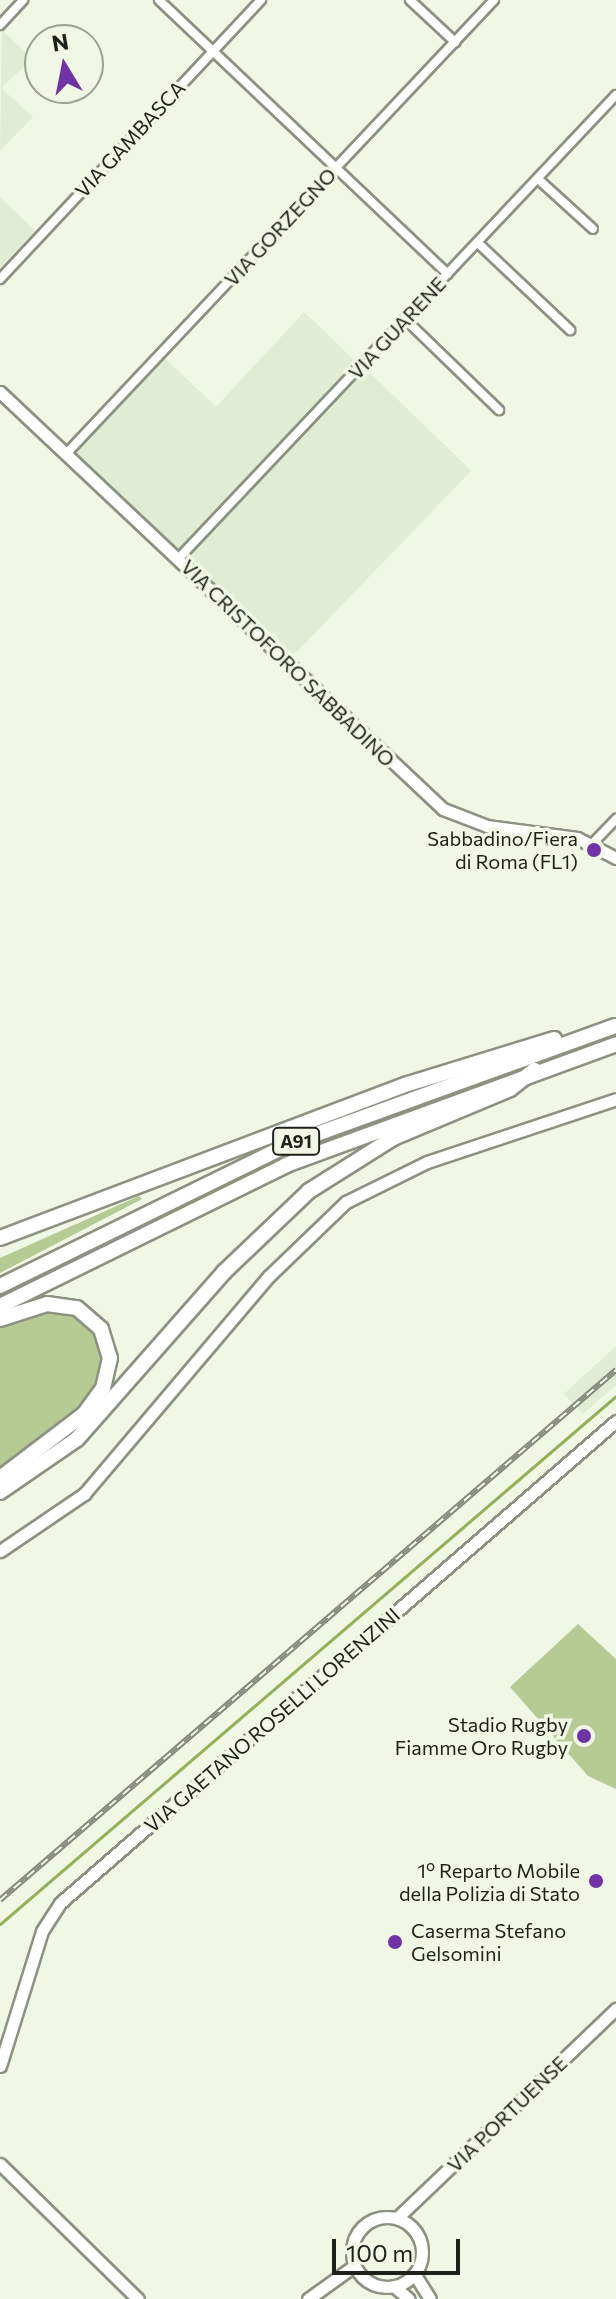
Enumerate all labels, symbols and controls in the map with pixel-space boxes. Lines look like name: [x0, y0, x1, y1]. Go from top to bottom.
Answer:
north arrow: [24, 24, 104, 104]
text: N: [50, 27, 71, 57]
street label: VIA GAMBASCA: [70, 76, 190, 202]
street label: VIA GORZEGNO: [219, 163, 341, 291]
street label: VIA GUARENE: [343, 272, 451, 384]
street label: VIA CRISTOFORO SABBADINO: [176, 554, 400, 772]
place label: Sabbadino/Fiera di Roma (FL1): [427, 826, 578, 873]
marker: Sabbadino/Fiera di Roma (FL1): [585, 841, 603, 859]
road number: A91: [272, 1127, 320, 1155]
street label: VIA GAETANO ROSELLI LORENZINI: [140, 1603, 404, 1837]
place label: Stadio Rugby Fiamme Oro Rugby: [395, 1712, 568, 1759]
marker: Stadio Rugby Fiamme Oro Rugby: [575, 1727, 593, 1745]
place label: 1º Reparto Mobile della Polizia di Stato: [399, 1858, 580, 1905]
marker: 1º Reparto Mobile della Polizia di Stato: [587, 1872, 605, 1890]
place label: Caserma Stefano Gelsomini: [411, 1918, 566, 1965]
marker: Caserma Stefano Gelsomini: [386, 1933, 404, 1951]
street label: VIA PORTUENSE: [442, 2051, 572, 2177]
scale bar: [336, 2223, 464, 2273]
text: 100 m: [346, 2238, 413, 2267]

